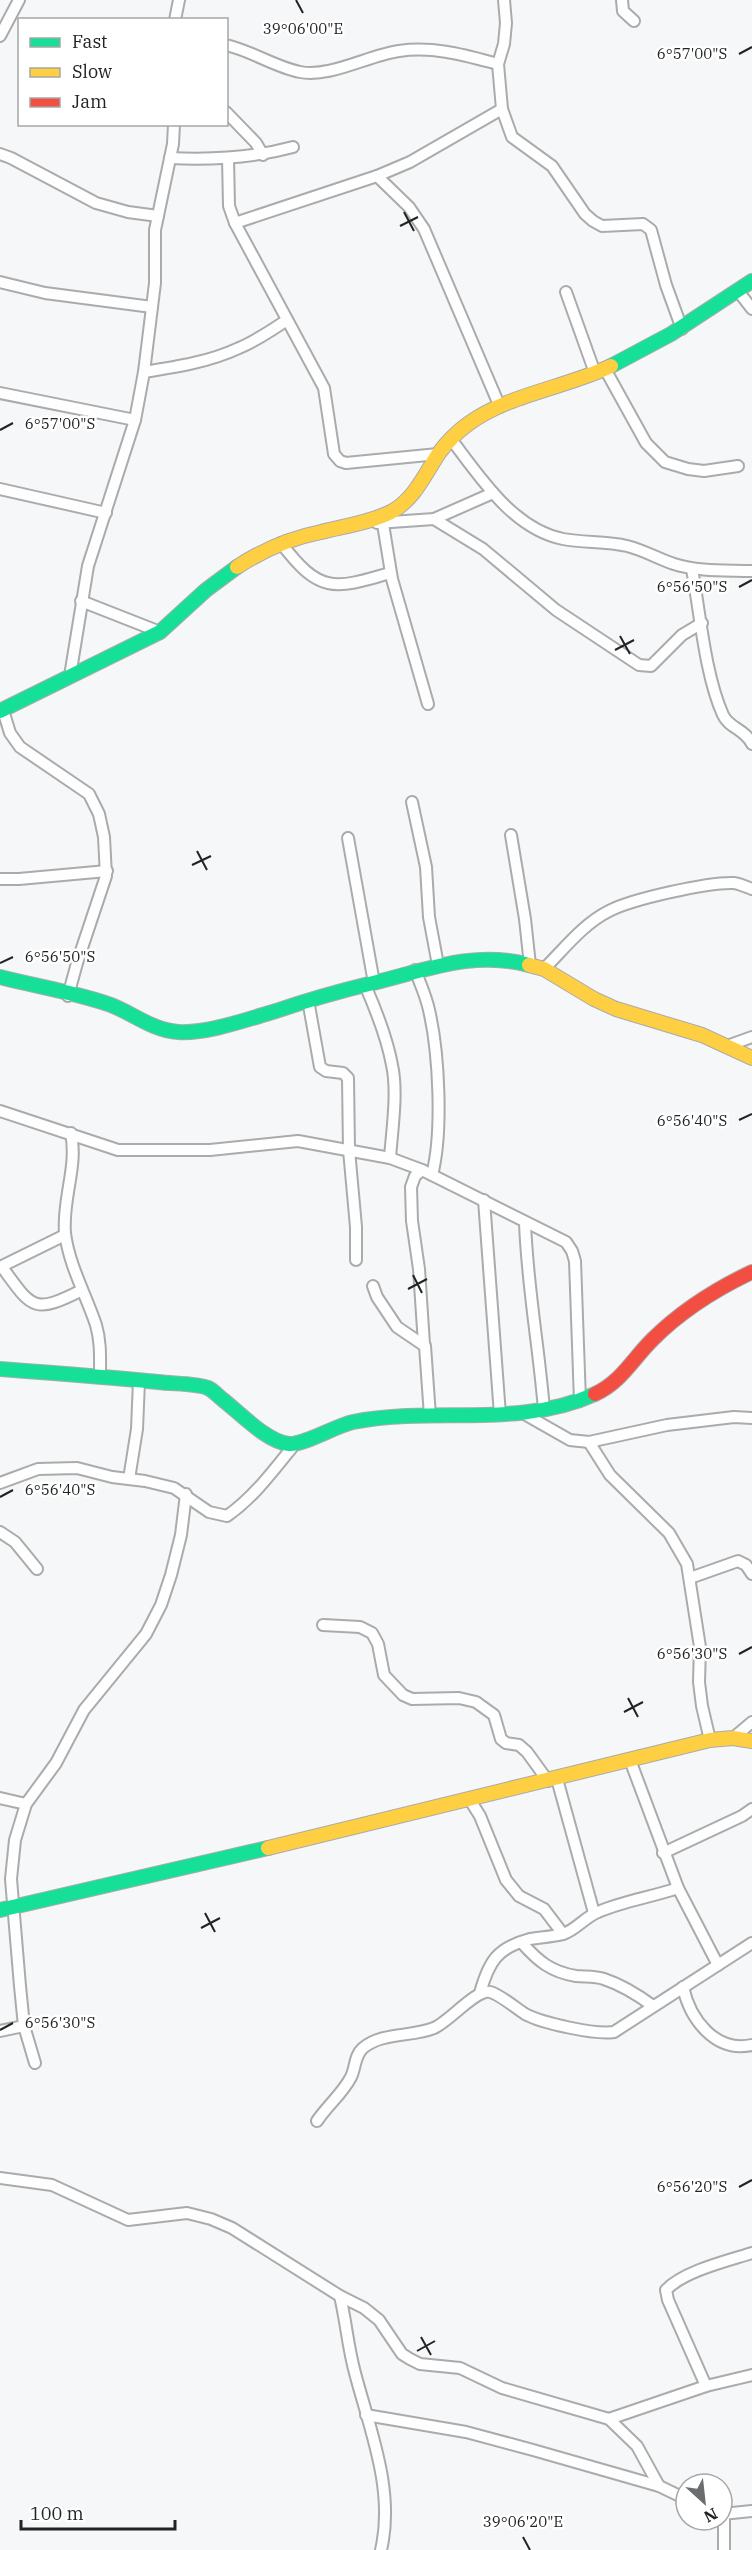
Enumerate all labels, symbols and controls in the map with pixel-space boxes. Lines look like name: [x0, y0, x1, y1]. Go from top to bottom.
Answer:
legend: [18, 18, 228, 126]
text: 39°06'00"E: [263, 19, 343, 38]
text: Fast: [72, 30, 107, 53]
text: 6°57'00"S: [657, 44, 727, 63]
text: Slow: [72, 60, 112, 83]
text: Jam: [72, 90, 107, 113]
text: 6°57'00"S: [25, 414, 95, 433]
text: 6°56'50"S: [657, 577, 727, 596]
text: 6°56'50"S: [25, 947, 95, 966]
text: 6°56'40"S: [657, 1111, 727, 1130]
text: 6°56'40"S: [25, 1480, 95, 1499]
text: 6°56'30"S: [657, 1644, 727, 1663]
text: 6°56'30"S: [25, 2013, 95, 2032]
text: 6°56'20"S: [657, 2177, 727, 2196]
north arrow: [674, 2472, 734, 2532]
scale bar: [21, 2493, 176, 2531]
text: 100 m: [30, 2502, 84, 2525]
text: N: [701, 2504, 721, 2527]
text: 39°06'20"E: [483, 2512, 563, 2531]

